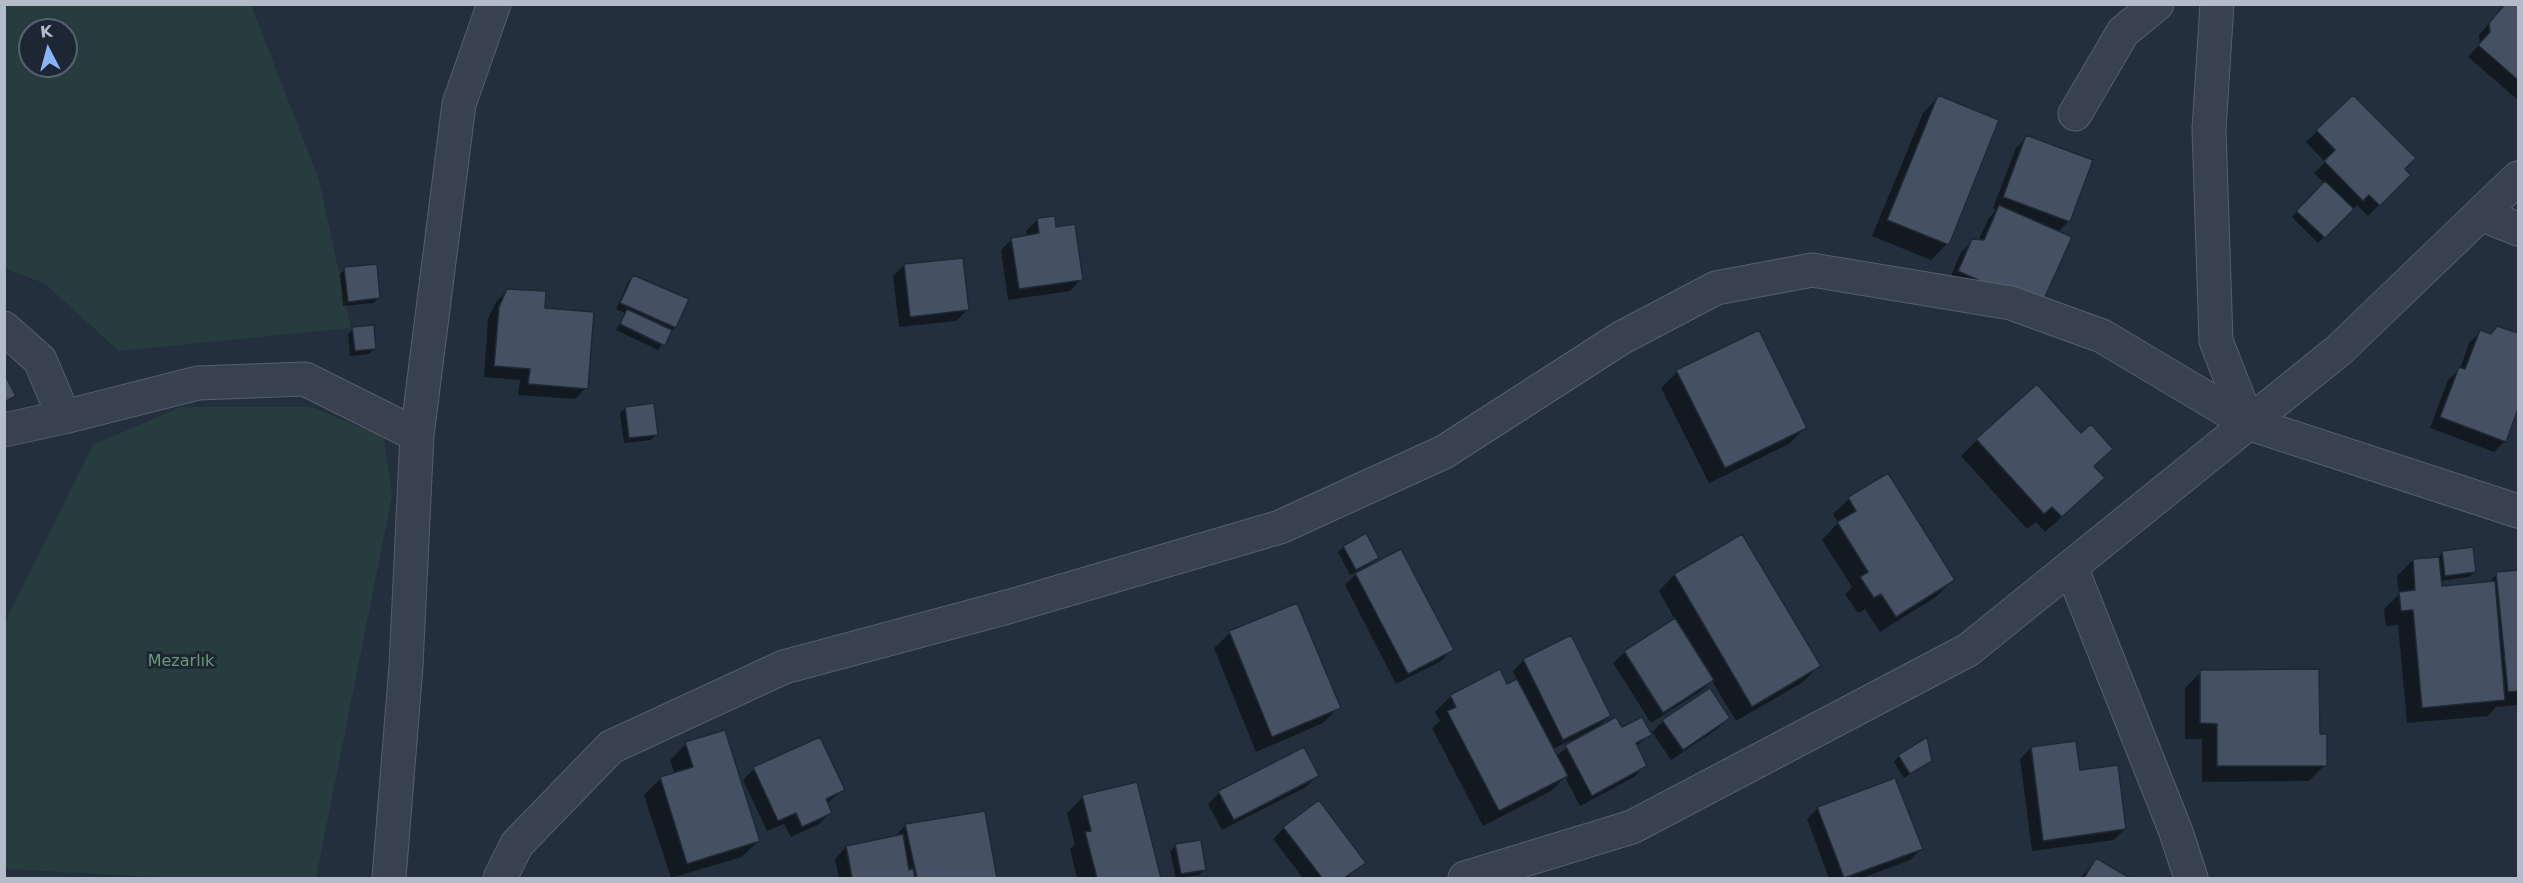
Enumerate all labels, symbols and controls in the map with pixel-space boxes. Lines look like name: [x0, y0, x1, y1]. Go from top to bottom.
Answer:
north arrow: [18, 18, 78, 78]
text: K: [39, 21, 53, 42]
park label: Mezarlık: [148, 652, 214, 672]

